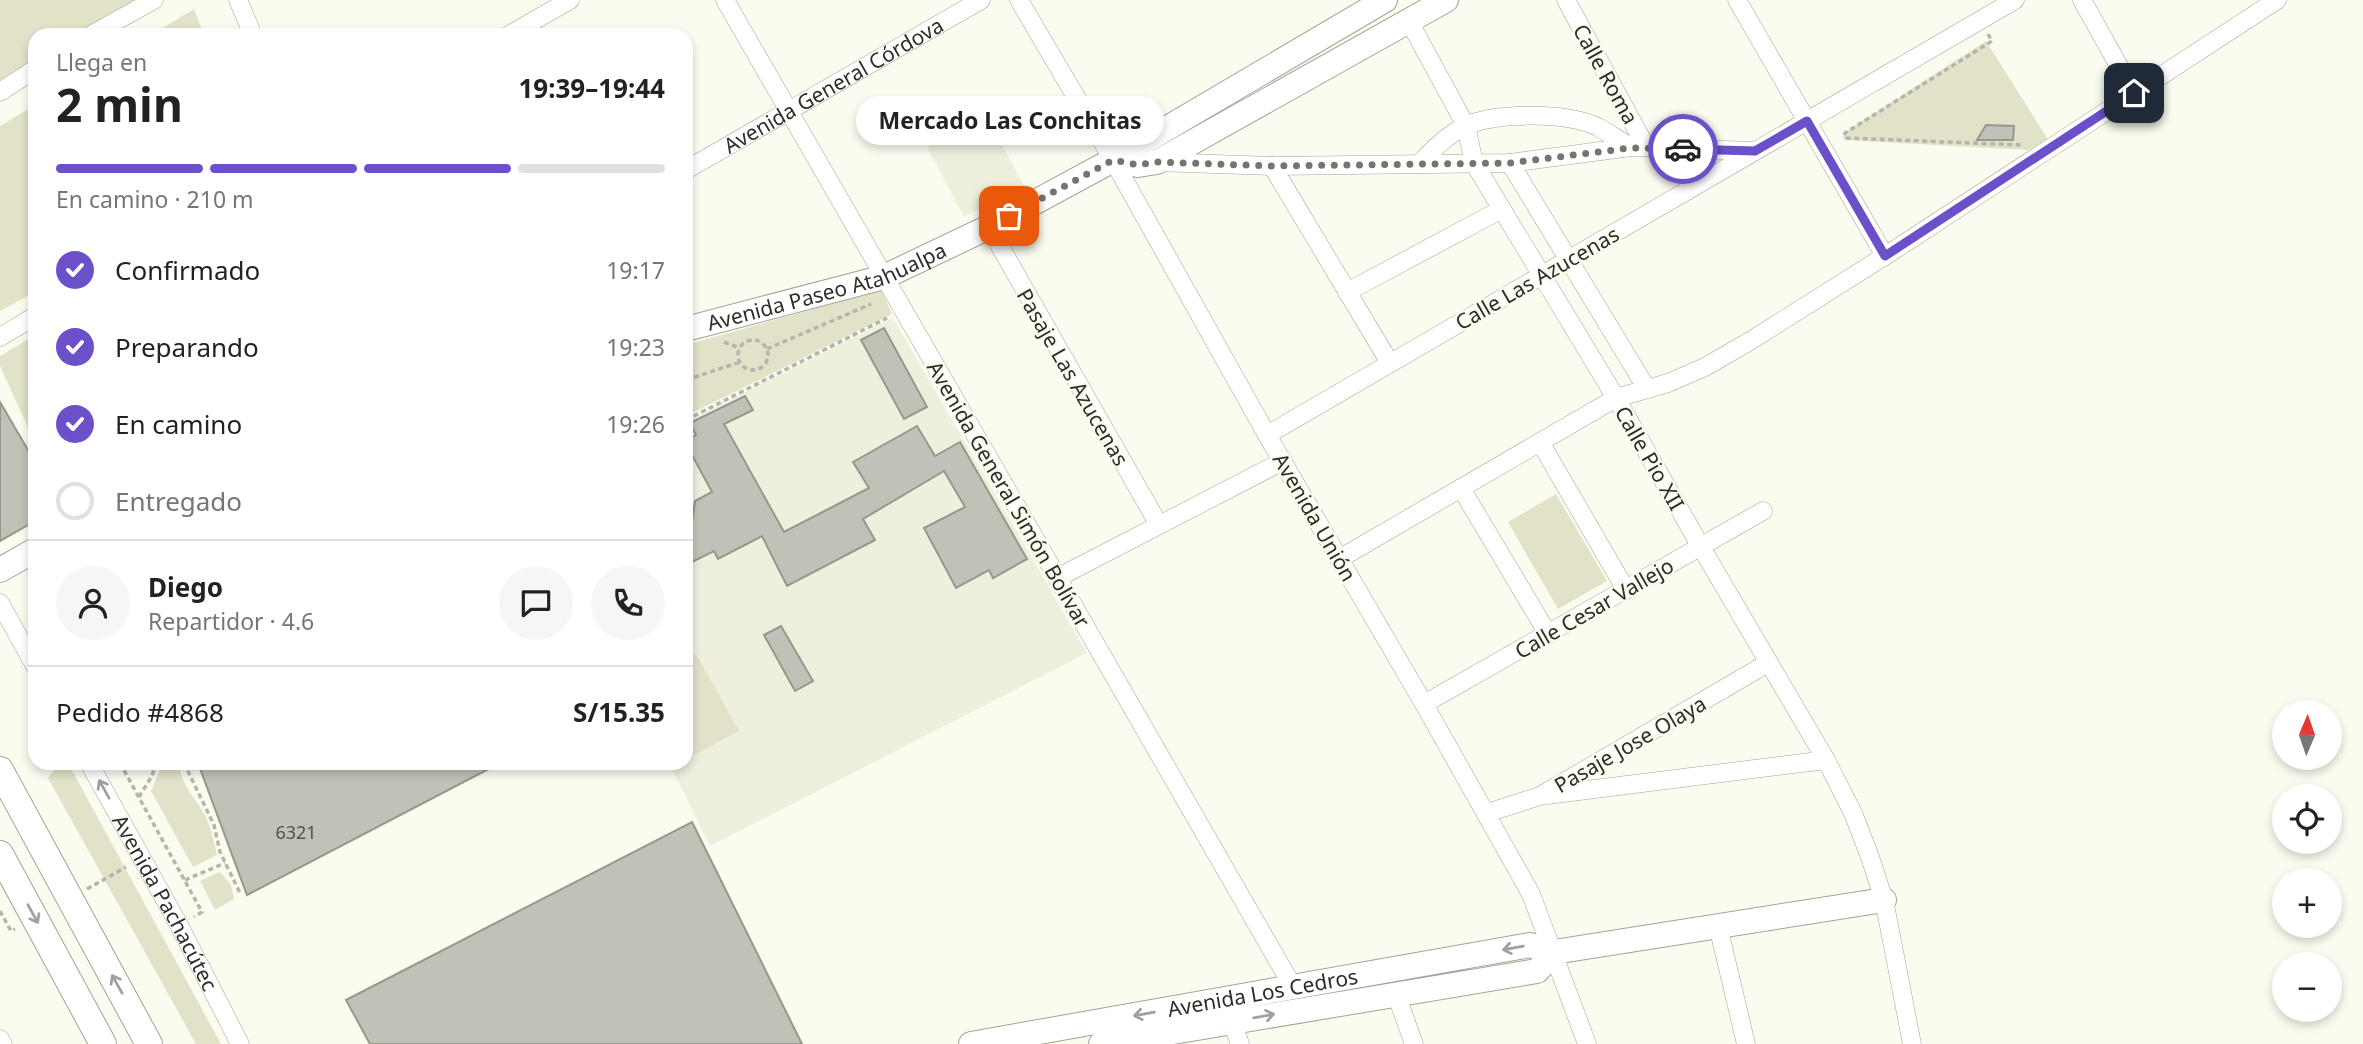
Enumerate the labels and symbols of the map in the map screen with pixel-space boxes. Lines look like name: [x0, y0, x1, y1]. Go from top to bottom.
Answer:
street label: Avenida General Córdova: [718, 11, 948, 160]
street label: Calle Roma: [1567, 19, 1645, 129]
pin: [2104, 63, 2164, 123]
callout: Mercado Las Conchitas: [855, 97, 1163, 146]
courier: [1648, 114, 1718, 184]
pin: [979, 186, 1039, 246]
street label: Calle Las Azucenas: [1450, 220, 1624, 336]
street label: Avenida Paseo Atahualpa: [704, 235, 951, 337]
street label: Pasaje Las Azucenas: [1011, 283, 1135, 471]
street label: Avenida General Simón Bolívar: [921, 356, 1097, 633]
street label: Calle Pio XII: [1609, 401, 1691, 515]
street label: Avenida Unión: [1267, 448, 1363, 586]
street label: Calle Cesar Vallejo: [1509, 551, 1679, 665]
street label: Pasaje Jose Olaya: [1549, 689, 1711, 799]
north arrow: [2272, 700, 2342, 770]
one-way arrow: [97, 780, 111, 800]
street label: Avenida Pachacútec: [106, 809, 224, 995]
house number: 6321: [275, 820, 317, 844]
one-way arrow: [26, 903, 40, 923]
one-way arrow: [1502, 942, 1525, 955]
street label: Avenida Los Cedros: [1165, 962, 1360, 1023]
one-way arrow: [110, 974, 123, 995]
one-way arrow: [1133, 1008, 1156, 1021]
one-way arrow: [1253, 1009, 1275, 1022]

